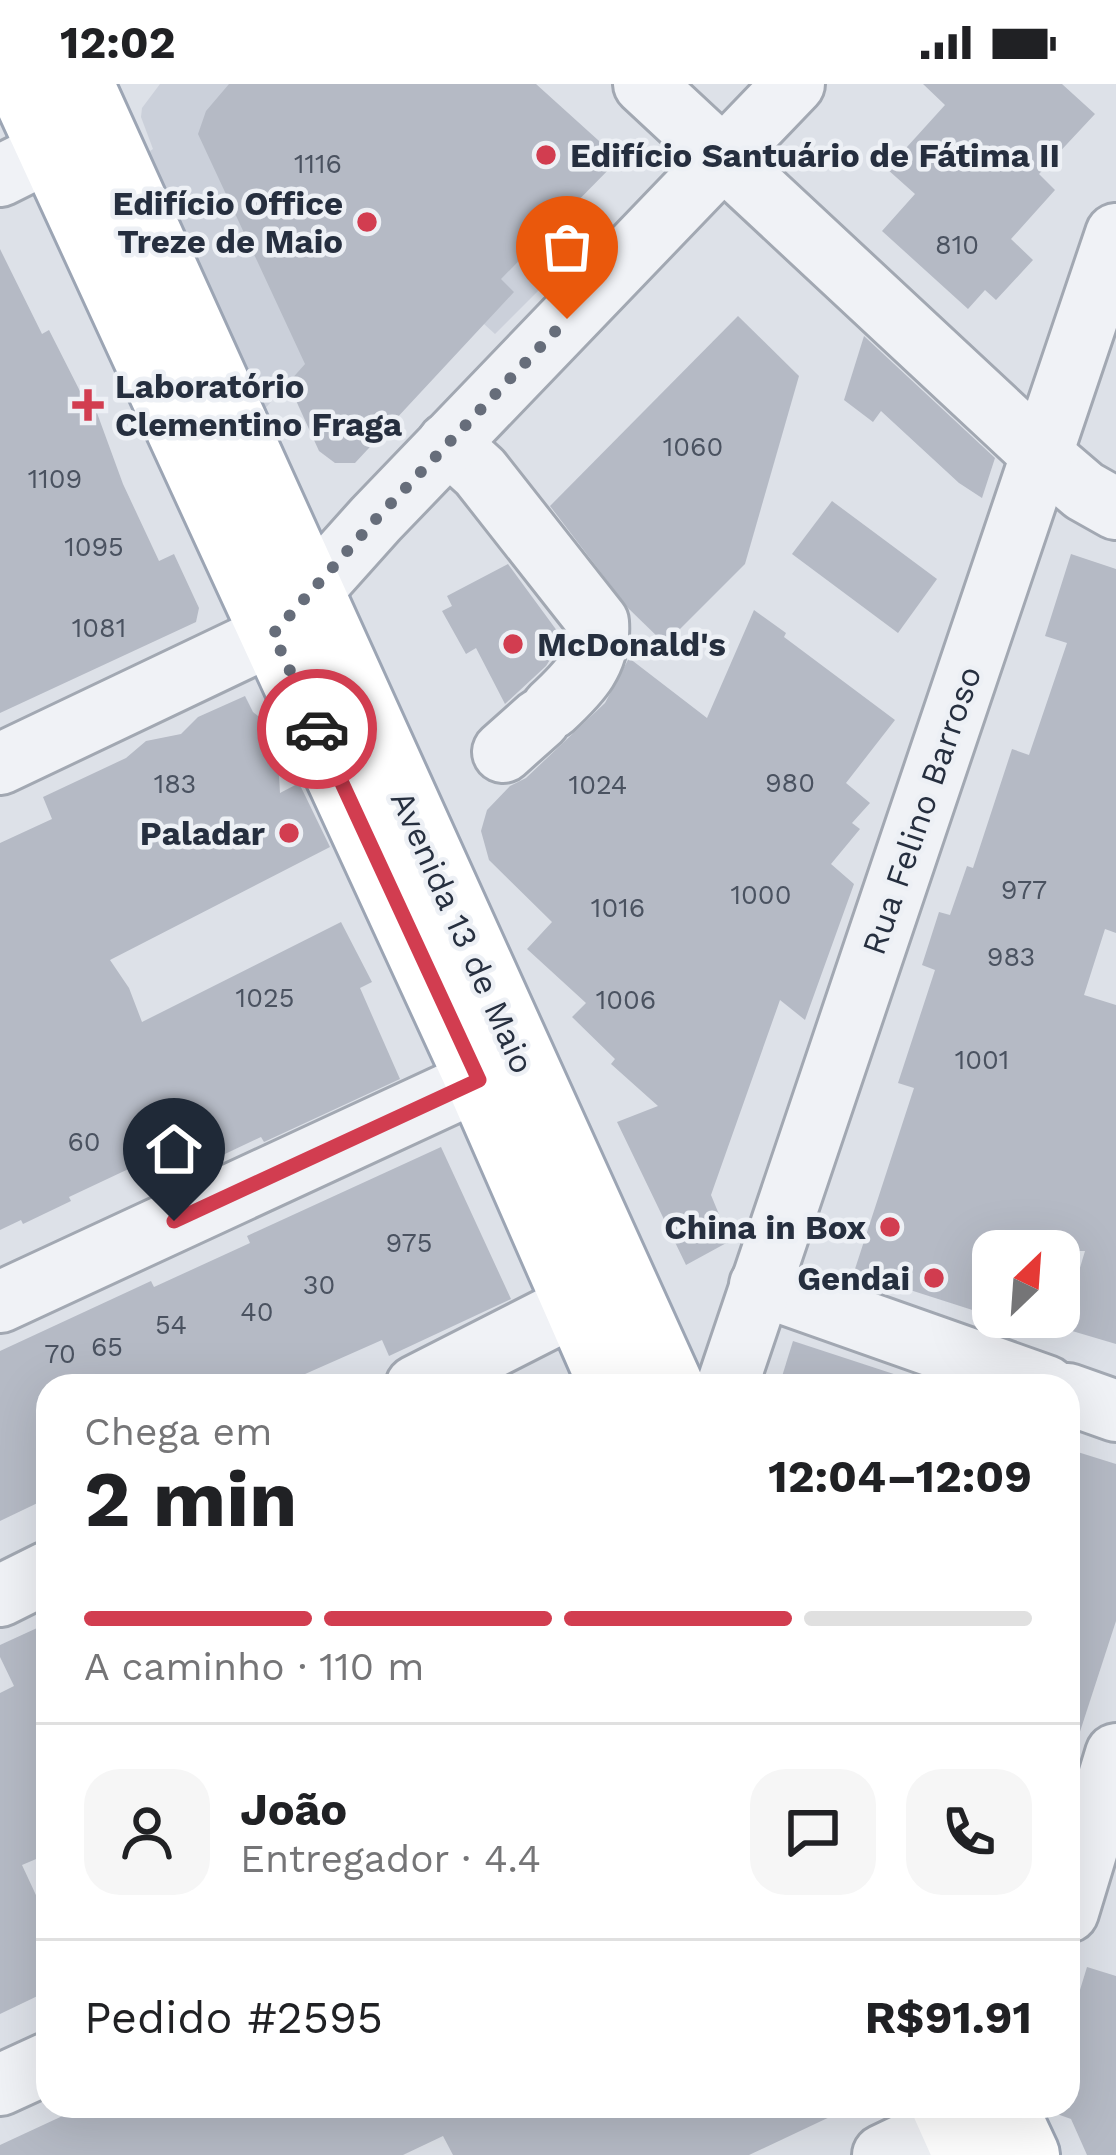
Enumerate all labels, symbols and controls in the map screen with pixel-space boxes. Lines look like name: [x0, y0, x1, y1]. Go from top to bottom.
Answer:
text: 12:02: [60, 16, 176, 69]
place label: Edifício Santuário de Fátima II: [570, 136, 1060, 175]
marker: Edifício Santuário de Fátima II: [533, 142, 559, 168]
house number: 1116: [294, 148, 342, 180]
place label: Edifício Office Treze de Maio: [113, 184, 343, 261]
pin: [516, 196, 618, 319]
marker: Edifício Office Treze de Maio: [354, 209, 380, 235]
icon: bag: [534, 214, 600, 280]
house number: 810: [935, 229, 979, 261]
place label: Laboratório Clementino Fraga: [115, 367, 402, 444]
marker: Laboratório Clementino Fraga: [72, 389, 104, 421]
house number: 1060: [663, 431, 723, 463]
house number: 1109: [28, 463, 82, 495]
house number: 1095: [64, 531, 124, 563]
house number: 1081: [72, 612, 126, 644]
place label: McDonald's: [537, 625, 726, 664]
marker: McDonald's: [500, 631, 526, 657]
street label: Rua Felino Barroso: [854, 661, 989, 959]
courier: [257, 669, 377, 789]
icon: car: [284, 696, 350, 762]
house number: 980: [765, 767, 815, 799]
house number: 183: [154, 768, 196, 800]
house number: 1024: [569, 769, 627, 801]
street label: Avenida 13 de Maio: [383, 785, 542, 1079]
place label: Paladar: [140, 814, 265, 853]
marker: Paladar: [276, 820, 302, 846]
house number: 977: [1001, 874, 1047, 906]
house number: 1000: [731, 879, 791, 911]
house number: 1016: [591, 892, 645, 924]
house number: 983: [987, 941, 1035, 973]
house number: 1025: [236, 982, 294, 1014]
house number: 1006: [596, 984, 656, 1016]
house number: 1001: [955, 1044, 1009, 1076]
pin: [123, 1098, 225, 1221]
icon: home: [141, 1116, 207, 1182]
house number: 60: [67, 1126, 101, 1158]
place label: China in Box: [664, 1208, 867, 1247]
marker: China in Box: [877, 1214, 903, 1240]
house number: 975: [386, 1227, 432, 1259]
north arrow: [972, 1230, 1080, 1338]
map controls: [972, 1230, 1080, 1338]
place label: Gendai: [797, 1259, 910, 1298]
marker: Gendai: [921, 1265, 947, 1291]
house number: 30: [303, 1269, 335, 1301]
house number: 40: [240, 1296, 274, 1328]
house number: 54: [155, 1309, 187, 1341]
house number: 65: [91, 1331, 123, 1363]
house number: 70: [44, 1338, 76, 1370]
text: Chega em: [84, 1409, 272, 1454]
text: 12:04–12:09: [768, 1450, 1032, 1503]
text: 2 min: [84, 1453, 297, 1545]
text: A caminho · 110 m: [84, 1644, 424, 1689]
button: person: [84, 1769, 210, 1895]
button: chat: [750, 1769, 876, 1895]
button: phone: [906, 1769, 1032, 1895]
text: João: [240, 1783, 347, 1836]
text: Entregador · 4.4: [240, 1836, 541, 1881]
text: Pedido #2595: [84, 1991, 383, 2044]
text: R$91.91: [865, 1991, 1032, 2044]

